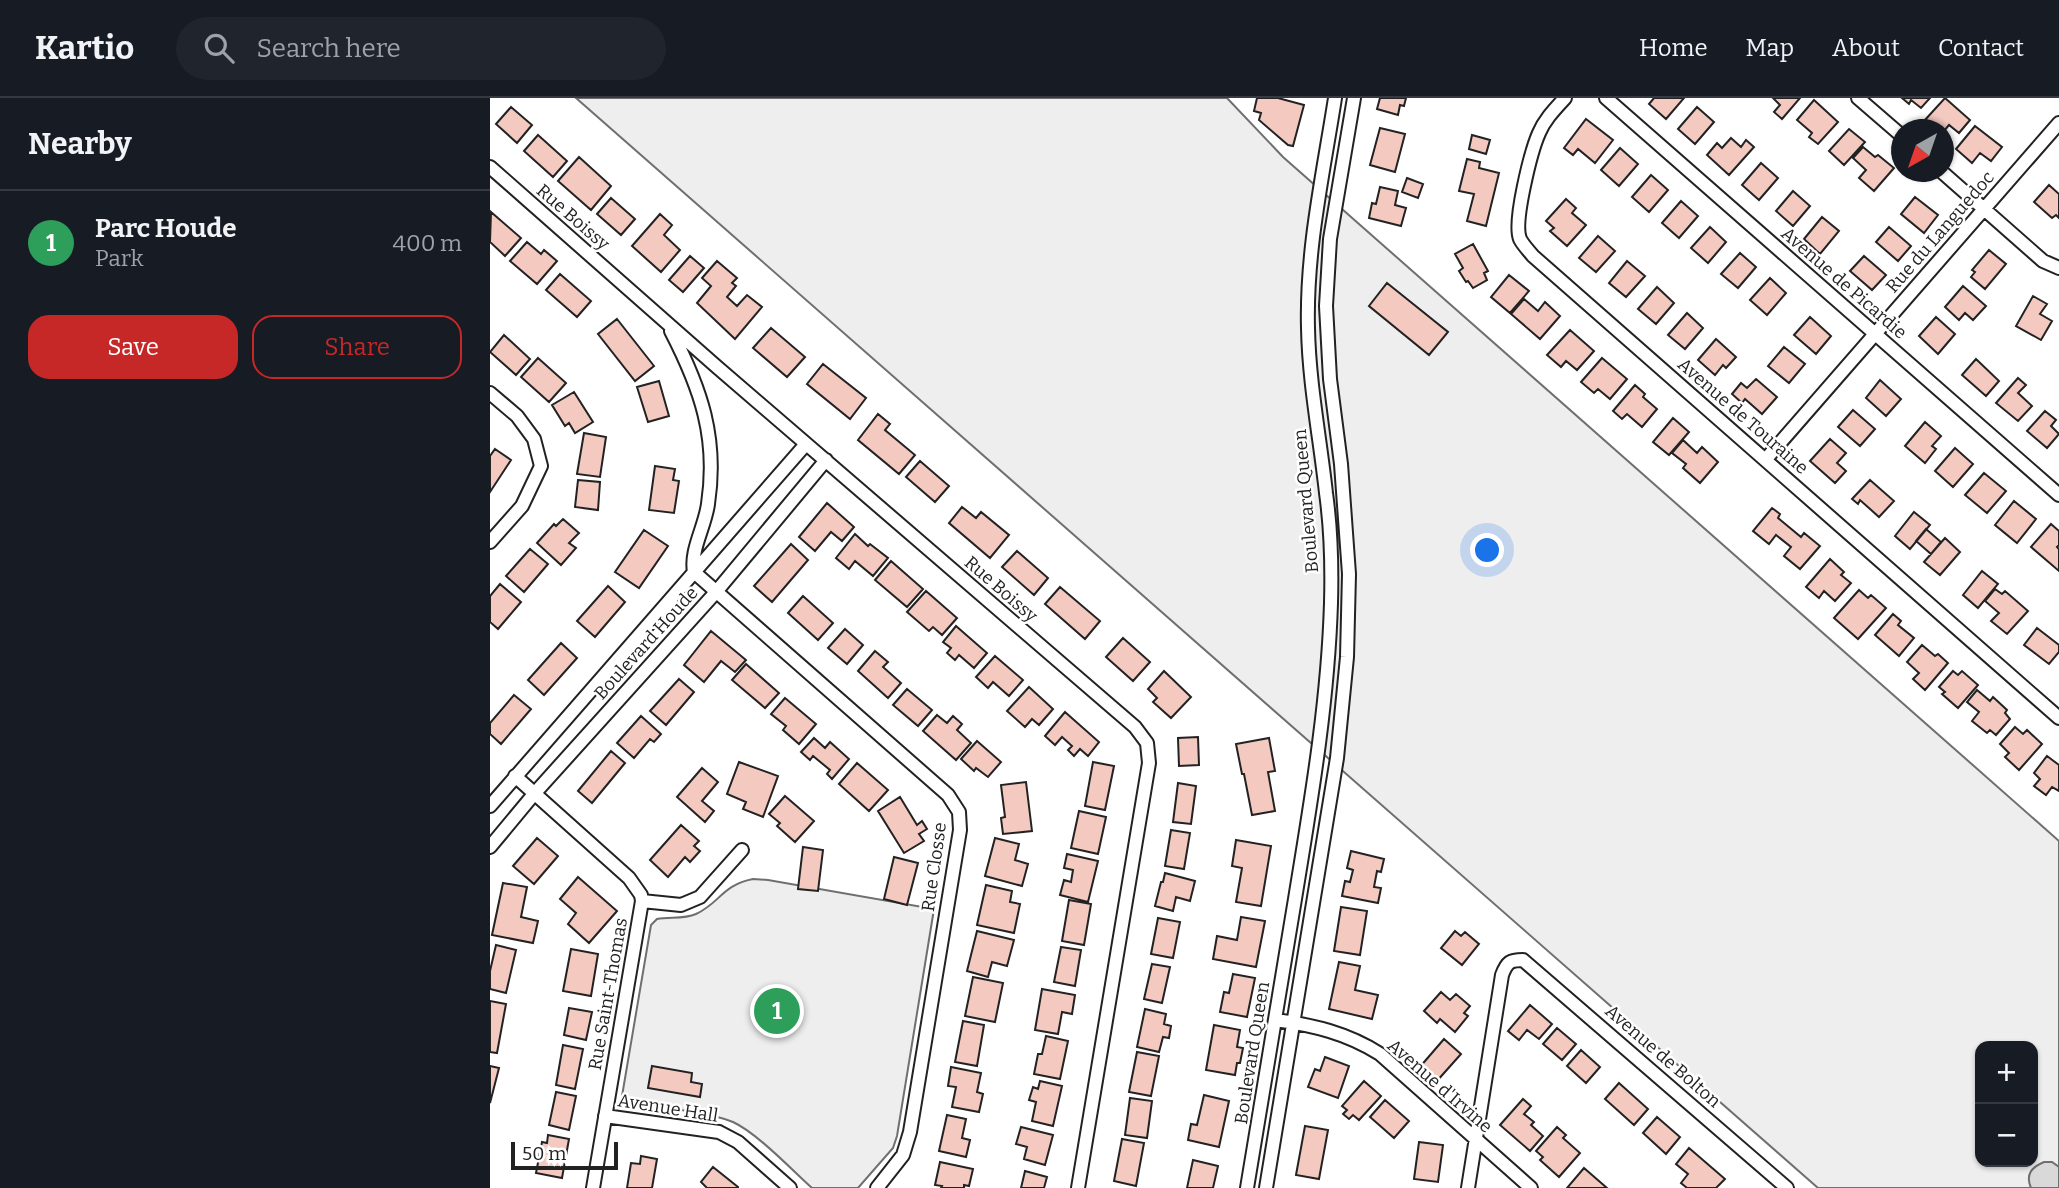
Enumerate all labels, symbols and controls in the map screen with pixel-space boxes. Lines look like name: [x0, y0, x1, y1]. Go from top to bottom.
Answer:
search box: [176, 17, 666, 80]
text: Kartio: [35, 28, 134, 68]
icon: search: [200, 29, 238, 67]
text: Search here: [256, 33, 401, 64]
text: Home: [1639, 34, 1708, 62]
text: Map: [1746, 34, 1794, 62]
text: About: [1832, 34, 1900, 62]
text: Contact: [1938, 34, 2024, 62]
north arrow: [1891, 119, 1954, 182]
text: Nearby: [28, 126, 132, 162]
street label: Rue du Languedoc: [1881, 167, 1999, 297]
street label: Rue Boissy: [532, 179, 614, 255]
text: Parc Houde: [95, 213, 236, 244]
street label: Avenue de Picardie: [1777, 223, 1911, 343]
text: 1: [46, 229, 56, 257]
text: 400 m: [393, 229, 462, 257]
text: Park: [95, 244, 144, 272]
button: Save: [28, 315, 238, 379]
button: Share: [252, 315, 462, 379]
street label: Avenue de Touraine: [1673, 353, 1813, 479]
street label: Boulevard Queen: [1289, 428, 1323, 574]
your location: [1470, 533, 1504, 567]
street label: Rue Boissy: [960, 551, 1042, 627]
street label: Boulevard Houde: [590, 582, 702, 704]
street label: Rue Closse: [917, 821, 951, 913]
street label: Rue Saint-Thomas: [584, 916, 632, 1072]
street label: Boulevard Queen: [1230, 980, 1274, 1126]
pin: 1: [754, 985, 800, 1037]
street label: Avenue de Bolton: [1601, 1000, 1726, 1113]
street label: Avenue d'Irvine: [1383, 1034, 1497, 1138]
map controls: [1975, 1041, 2038, 1167]
button: +: [1975, 1041, 2038, 1104]
street label: Avenue Hall: [616, 1089, 720, 1127]
button: −: [1975, 1104, 2038, 1167]
scale bar: [511, 1139, 618, 1171]
text: 50 m: [522, 1142, 566, 1165]

